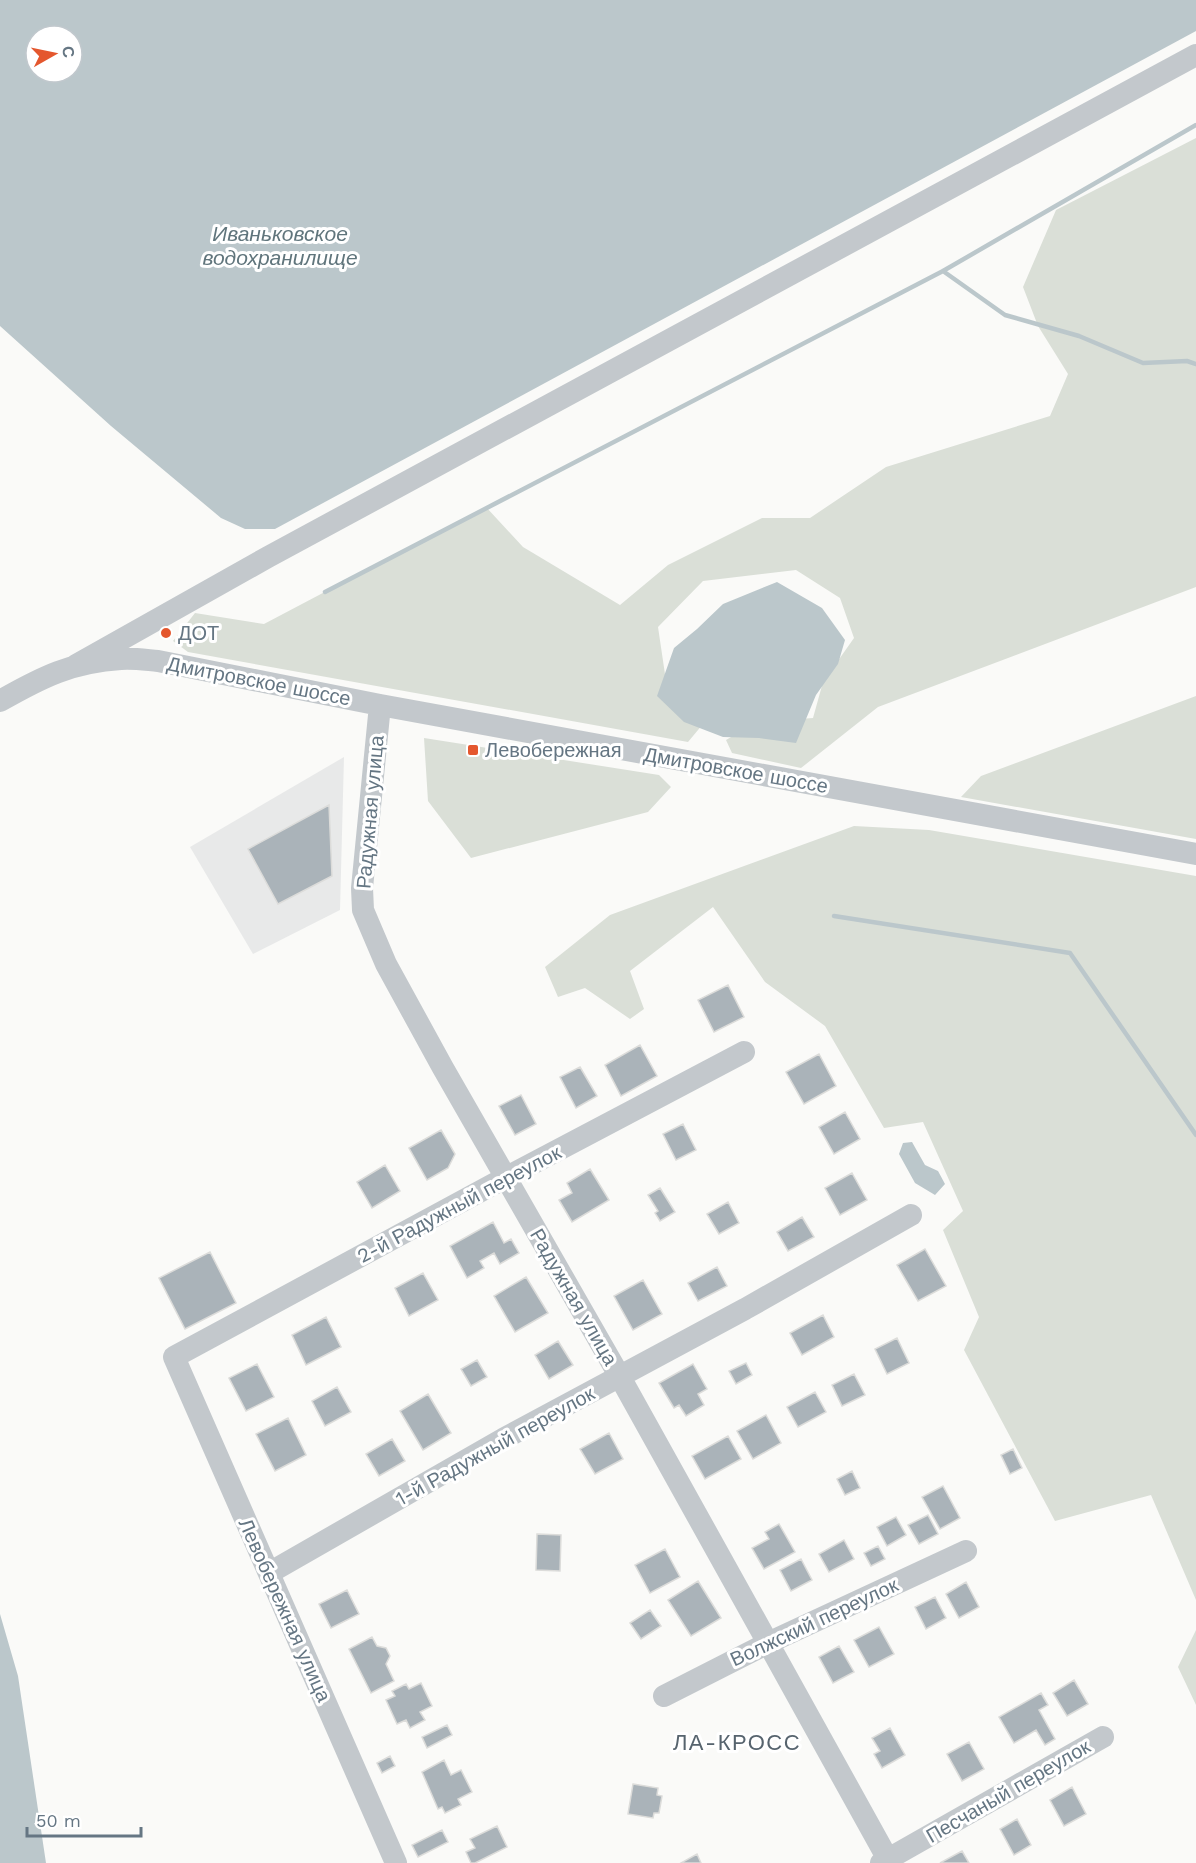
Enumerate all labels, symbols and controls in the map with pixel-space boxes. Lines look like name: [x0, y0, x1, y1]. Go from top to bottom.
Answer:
north arrow: [24, 24, 84, 84]
text: С: [58, 45, 79, 59]
water label: Иваньковское водохранилище: [202, 221, 358, 270]
place label: ДОТ: [178, 621, 219, 645]
marker: ДОТ: [159, 626, 173, 640]
street label: Дмитровское шоссе: [165, 651, 353, 711]
street label: Радужная улица: [351, 733, 389, 890]
place label: Левобережная: [485, 738, 622, 762]
street label: Дмитровское шоссе: [642, 742, 830, 798]
marker: Левобережная: [466, 743, 480, 757]
street label: 2-й Радужный переулок: [353, 1140, 565, 1268]
street label: Радужная улица: [525, 1224, 623, 1370]
street label: 1-й Радужный переулок: [391, 1381, 599, 1511]
street label: Левобережная улица: [234, 1515, 337, 1706]
street label: Волжский переулок: [726, 1573, 902, 1671]
district label: ЛА-КРОСС: [673, 1730, 801, 1755]
street label: Песчаный переулок: [922, 1734, 1095, 1848]
scale bar: [27, 1800, 141, 1838]
text: 50 m: [36, 1810, 81, 1831]

